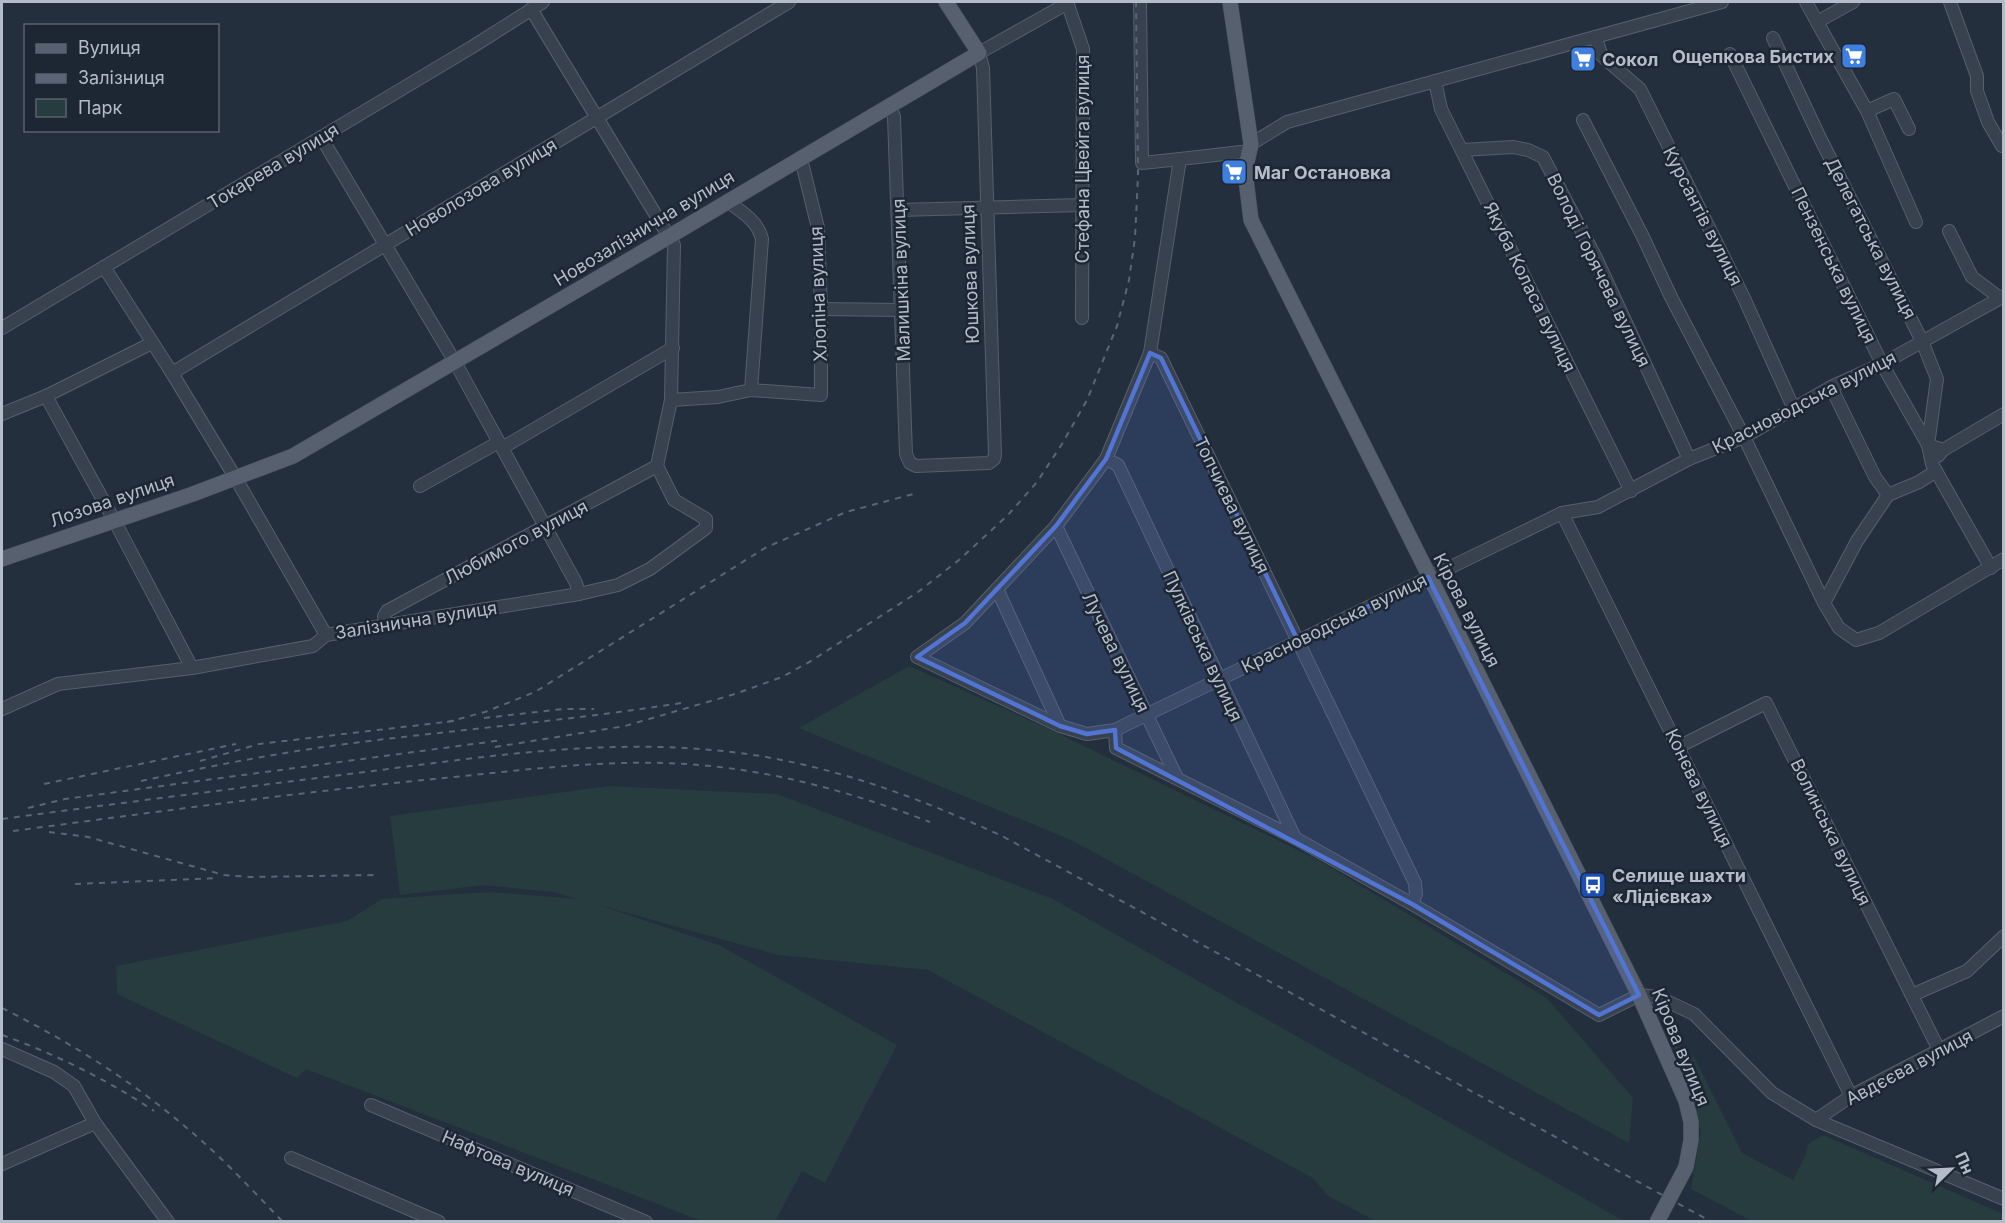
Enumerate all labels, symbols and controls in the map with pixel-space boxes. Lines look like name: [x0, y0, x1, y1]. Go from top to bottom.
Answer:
legend: [24, 24, 219, 132]
text: Вулиця: [78, 37, 141, 58]
supermarket icon: Ощепкова Бистих: [1839, 41, 1869, 71]
supermarket icon: Сокол: [1568, 44, 1598, 74]
place label: Ощепкова Бистих: [1672, 46, 1835, 67]
place label: Сокол: [1602, 49, 1658, 70]
street label: Стефана Цвейга вулиця: [1072, 55, 1093, 263]
text: Залізниця: [78, 67, 165, 88]
text: Парк: [78, 97, 123, 118]
street label: Токарева вулиця: [204, 119, 342, 213]
street label: Новолозова вулиця: [402, 134, 560, 240]
street label: Курсантів вулиця: [1659, 143, 1747, 289]
street label: Делегатська вулиця: [1821, 154, 1921, 322]
supermarket icon: Маг Остановка: [1219, 157, 1249, 187]
place label: Маг Остановка: [1254, 162, 1391, 183]
street label: Новозалізнична вулиця: [550, 166, 738, 290]
street label: Володі Горячева вулиця: [1543, 170, 1655, 370]
street label: Пензенська вулиця: [1787, 184, 1881, 346]
street label: Малишкіна вулиця: [888, 198, 914, 362]
street label: Якуба Коласа вулиця: [1480, 198, 1580, 376]
street label: Юшкова вулиця: [957, 204, 983, 344]
street label: Хлопіна вулиця: [805, 226, 831, 362]
street label: Красноводська вулиця: [1708, 346, 1900, 458]
street label: Топчиєва вулиця: [1190, 433, 1274, 577]
street label: Лозова вулиця: [47, 469, 177, 531]
street label: Любимого вулиця: [441, 495, 591, 589]
street label: Кірова вулиця: [1429, 550, 1505, 670]
street label: Пулківська вулиця: [1159, 567, 1247, 725]
street label: Красноводська вулиця: [1238, 569, 1430, 677]
street label: Лучева вулиця: [1078, 589, 1154, 715]
street label: Залізнична вулиця: [334, 597, 498, 643]
street label: Конєва вулиця: [1661, 725, 1737, 851]
street label: Волинська вулиця: [1786, 755, 1876, 909]
place label: Селище шахти «Лідієвка»: [1612, 865, 1746, 907]
bus stop icon: Селище шахти «Лідієвка»: [1578, 870, 1608, 900]
street label: Кірова вулиця: [1648, 985, 1714, 1109]
street label: Авдєєва вулиця: [1842, 1025, 1976, 1109]
street label: Нафтова вулиця: [439, 1126, 577, 1200]
north arrow: [1921, 1139, 1981, 1199]
text: Пн: [1951, 1149, 1978, 1177]

